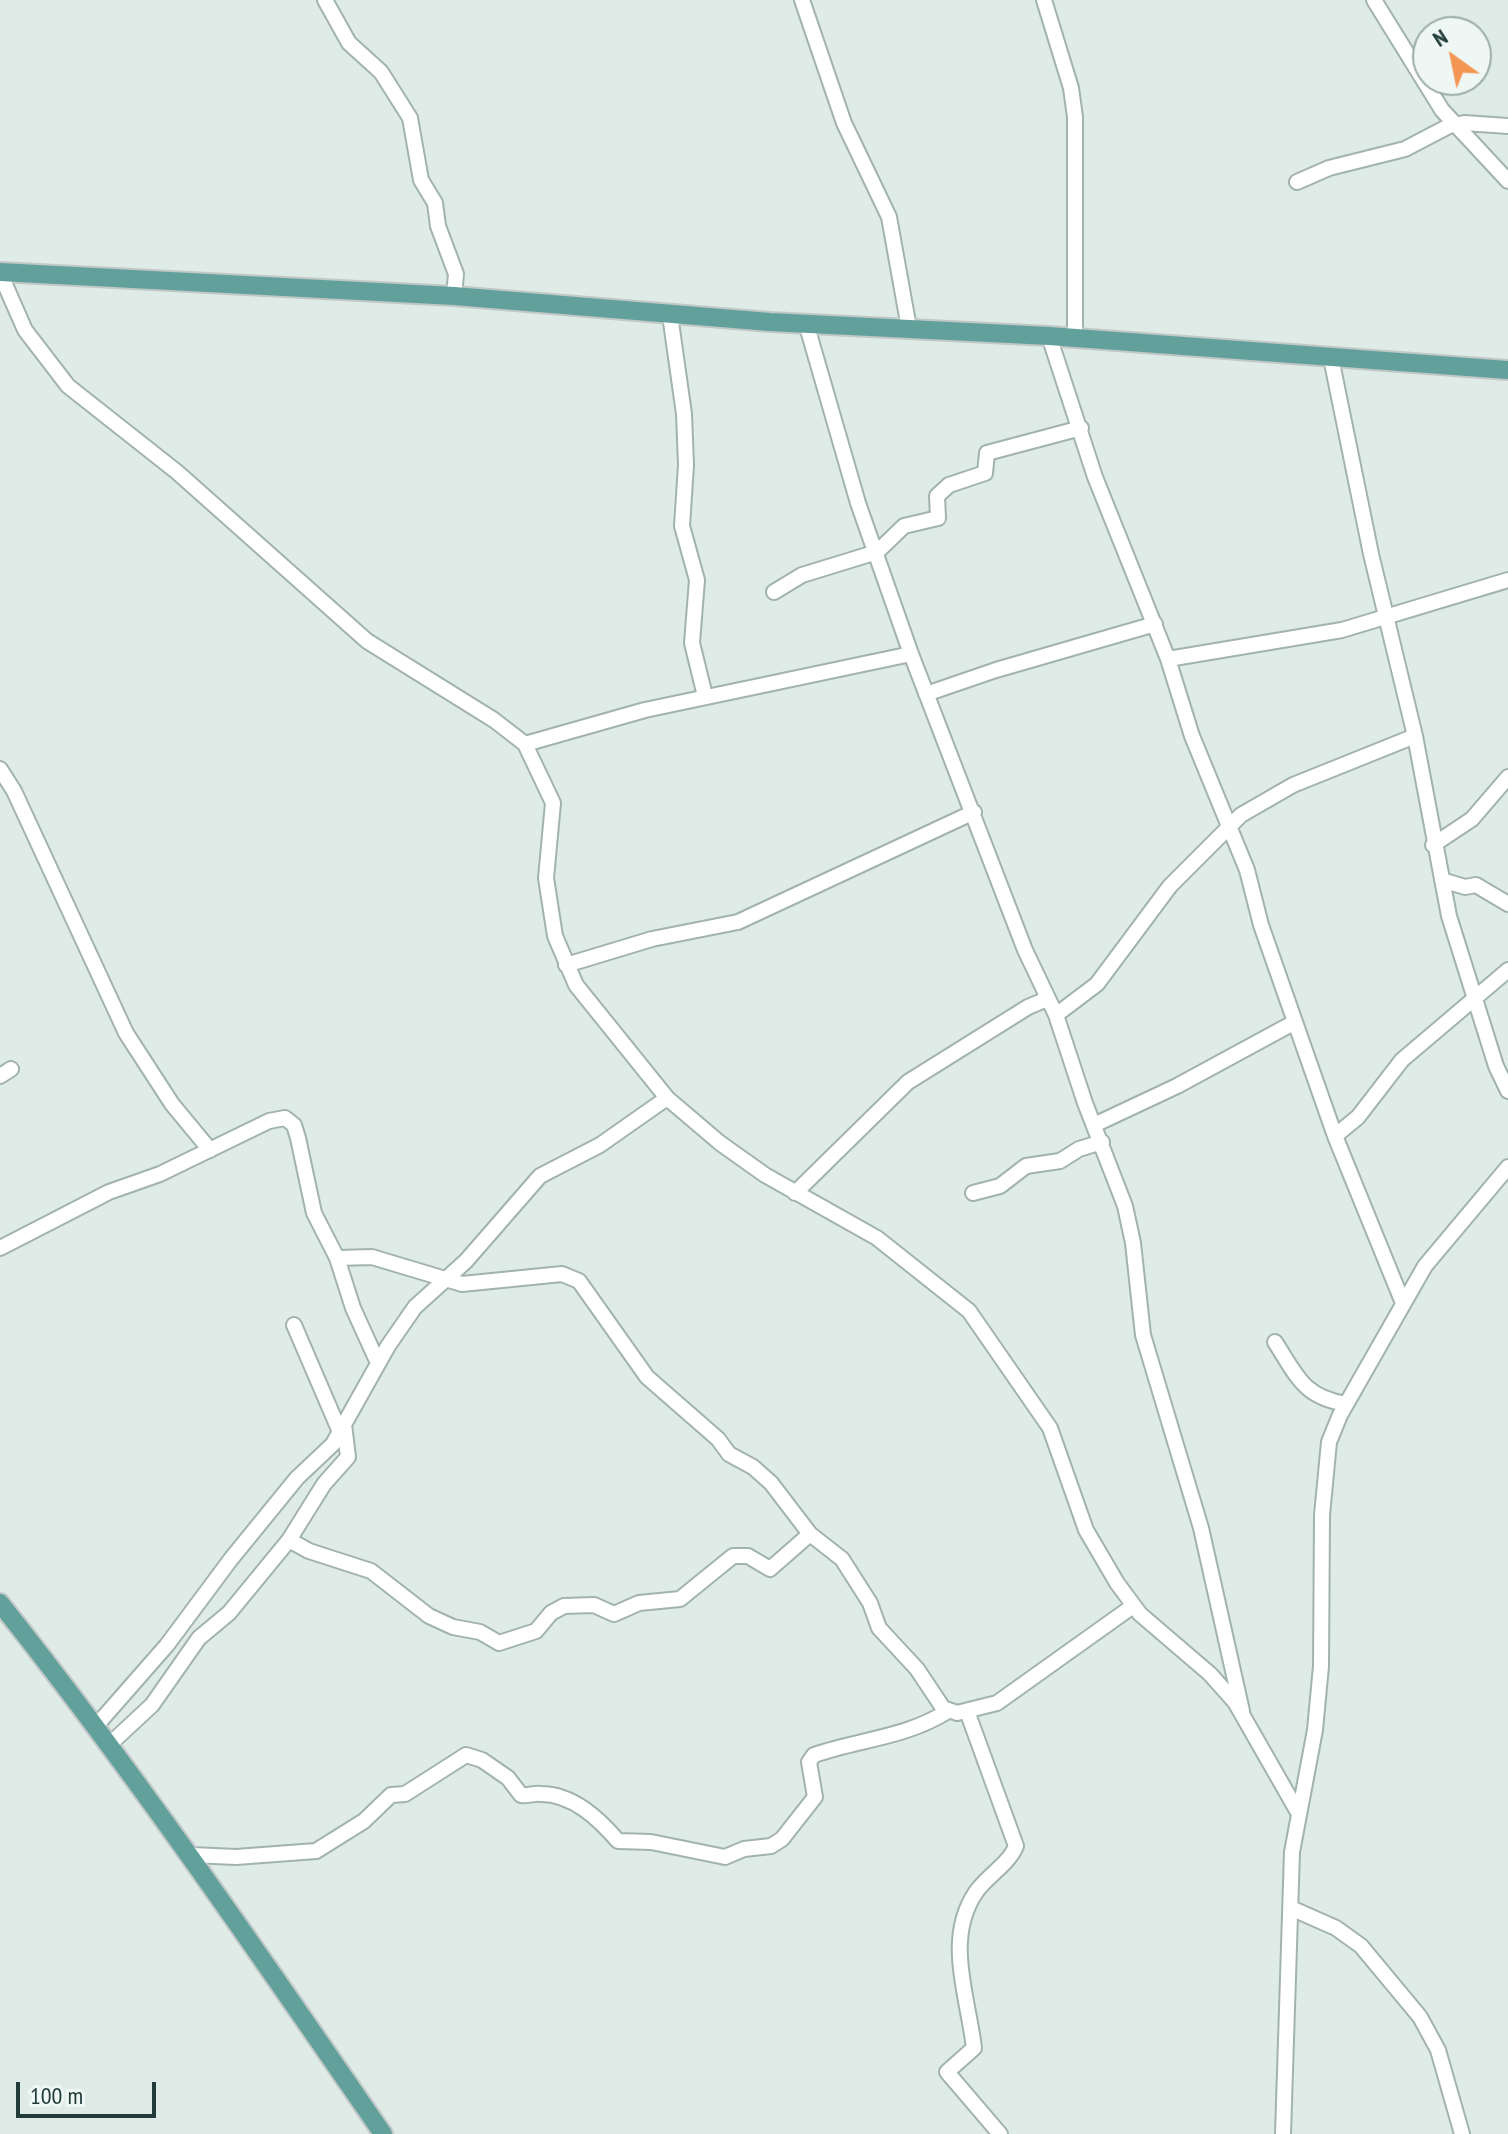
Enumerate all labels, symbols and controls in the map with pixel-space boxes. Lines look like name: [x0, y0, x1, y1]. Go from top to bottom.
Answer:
north arrow: [1412, 16, 1492, 96]
text: N: [1427, 23, 1453, 53]
scale bar: [20, 2066, 160, 2116]
text: 100 m: [30, 2080, 83, 2111]

